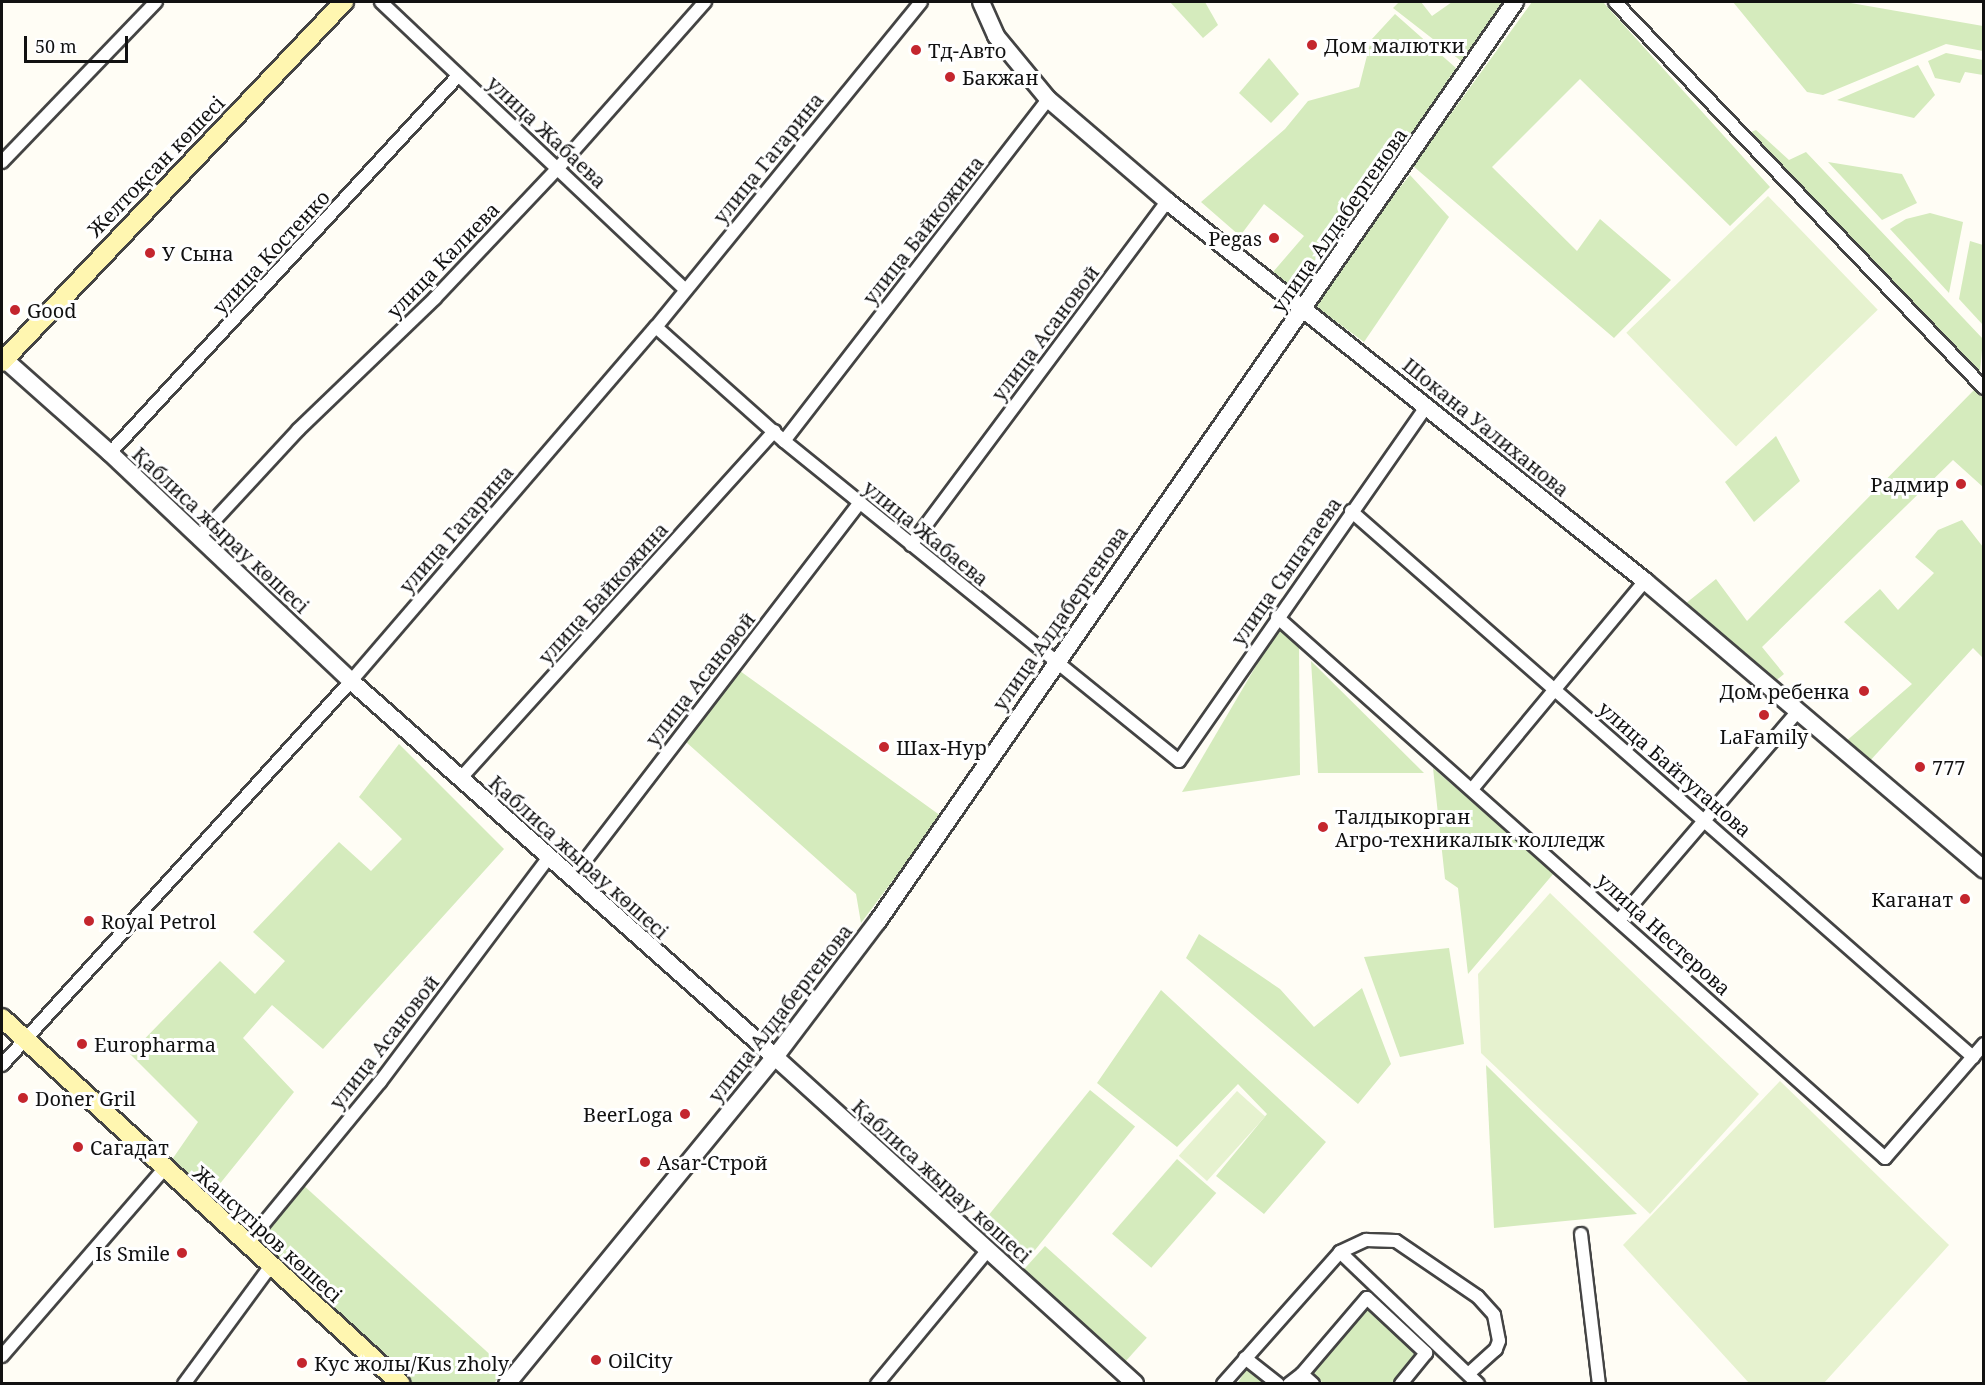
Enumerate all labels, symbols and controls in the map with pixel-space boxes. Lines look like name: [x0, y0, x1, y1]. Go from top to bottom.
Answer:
scale bar: [27, 24, 130, 62]
place label: Дом малютки: [1324, 33, 1465, 57]
text: 50 m: [35, 34, 77, 58]
place label: Тд-Авто: [928, 38, 1006, 62]
marker: Дом малютки: [1305, 38, 1319, 52]
marker: Тд-Авто: [909, 43, 923, 57]
place label: Бакжан: [962, 65, 1039, 89]
marker: Бакжан: [943, 70, 957, 84]
street label: улица Жабаева: [482, 71, 612, 193]
street label: улица Гагарина: [708, 88, 828, 228]
street label: Желтоқсан көшесі: [82, 90, 230, 242]
street label: улица Алдабергенова: [1266, 123, 1412, 317]
street label: улица Байкожина: [857, 151, 989, 309]
street label: улица Костенко: [207, 185, 335, 319]
street label: улица Калиева: [382, 197, 504, 323]
place label: Pegas: [1208, 226, 1262, 250]
marker: Pegas: [1267, 231, 1281, 245]
place label: У Сына: [162, 241, 234, 265]
marker: У Сына: [143, 246, 157, 260]
street label: улица Асановой: [986, 261, 1104, 405]
place label: Good: [27, 298, 77, 322]
marker: Good: [8, 303, 22, 317]
street label: Шокана Уалиханова: [1398, 353, 1574, 501]
street label: Қаблиса жырау көшесі: [128, 442, 314, 618]
street label: улица Гагарина: [394, 460, 518, 598]
place label: Радмир: [1870, 472, 1949, 496]
street label: улица Жабаева: [859, 475, 993, 591]
marker: Радмир: [1954, 477, 1968, 491]
street label: улица Сыпатаева: [1226, 492, 1346, 650]
street label: улица Байкожина: [533, 517, 673, 669]
street label: улица Алдабергенова: [987, 521, 1133, 715]
street label: улица Асановой: [640, 607, 760, 751]
place label: Дом ребенка: [1719, 679, 1850, 703]
marker: Дом ребенка: [1855, 682, 1873, 700]
street label: улица Байтуганова: [1594, 696, 1756, 842]
marker: LaFamily: [1757, 708, 1771, 722]
place label: LaFamily: [1720, 724, 1808, 748]
place label: Шах-Нур: [896, 735, 987, 759]
marker: Шах-Нур: [877, 740, 891, 754]
place label: 777: [1932, 755, 1966, 779]
marker: 777: [1913, 760, 1927, 774]
street label: Қаблиса жырау көшесі: [484, 770, 674, 944]
place label: Талдыкорган Агро-техникалык колледж: [1335, 804, 1605, 851]
marker: Талдыкорган Агро-техникалык колледж: [1316, 820, 1330, 834]
street label: улица Нестерова: [1592, 868, 1736, 1000]
place label: Каганат: [1871, 887, 1953, 911]
marker: Каганат: [1958, 892, 1972, 906]
place label: Royal Petrol: [101, 909, 216, 933]
marker: Royal Petrol: [82, 914, 96, 928]
street label: улица Алдабергенова: [703, 919, 857, 1107]
street label: улица Асановой: [324, 970, 444, 1114]
place label: Europharma: [94, 1032, 216, 1056]
marker: Europharma: [75, 1037, 89, 1051]
place label: Doner Gril: [35, 1086, 136, 1110]
marker: Doner Gril: [16, 1091, 30, 1105]
street label: Қаблиса жырау көшесі: [847, 1094, 1037, 1268]
place label: BeerLoga: [583, 1102, 673, 1126]
marker: BeerLoga: [678, 1107, 692, 1121]
place label: Сагадат: [90, 1135, 169, 1159]
marker: Сагадат: [71, 1140, 85, 1154]
place label: Asar-Строй: [657, 1150, 768, 1174]
marker: Asar-Строй: [638, 1155, 652, 1169]
street label: Жансүгіров көшесі: [188, 1161, 348, 1307]
place label: Is Smile: [95, 1241, 170, 1265]
marker: Is Smile: [175, 1246, 189, 1260]
place label: OilCity: [608, 1348, 672, 1372]
place label: Кус жолы/Kus zholy: [314, 1351, 509, 1375]
marker: OilCity: [589, 1353, 603, 1367]
marker: Кус жолы/Kus zholy: [295, 1356, 309, 1370]

